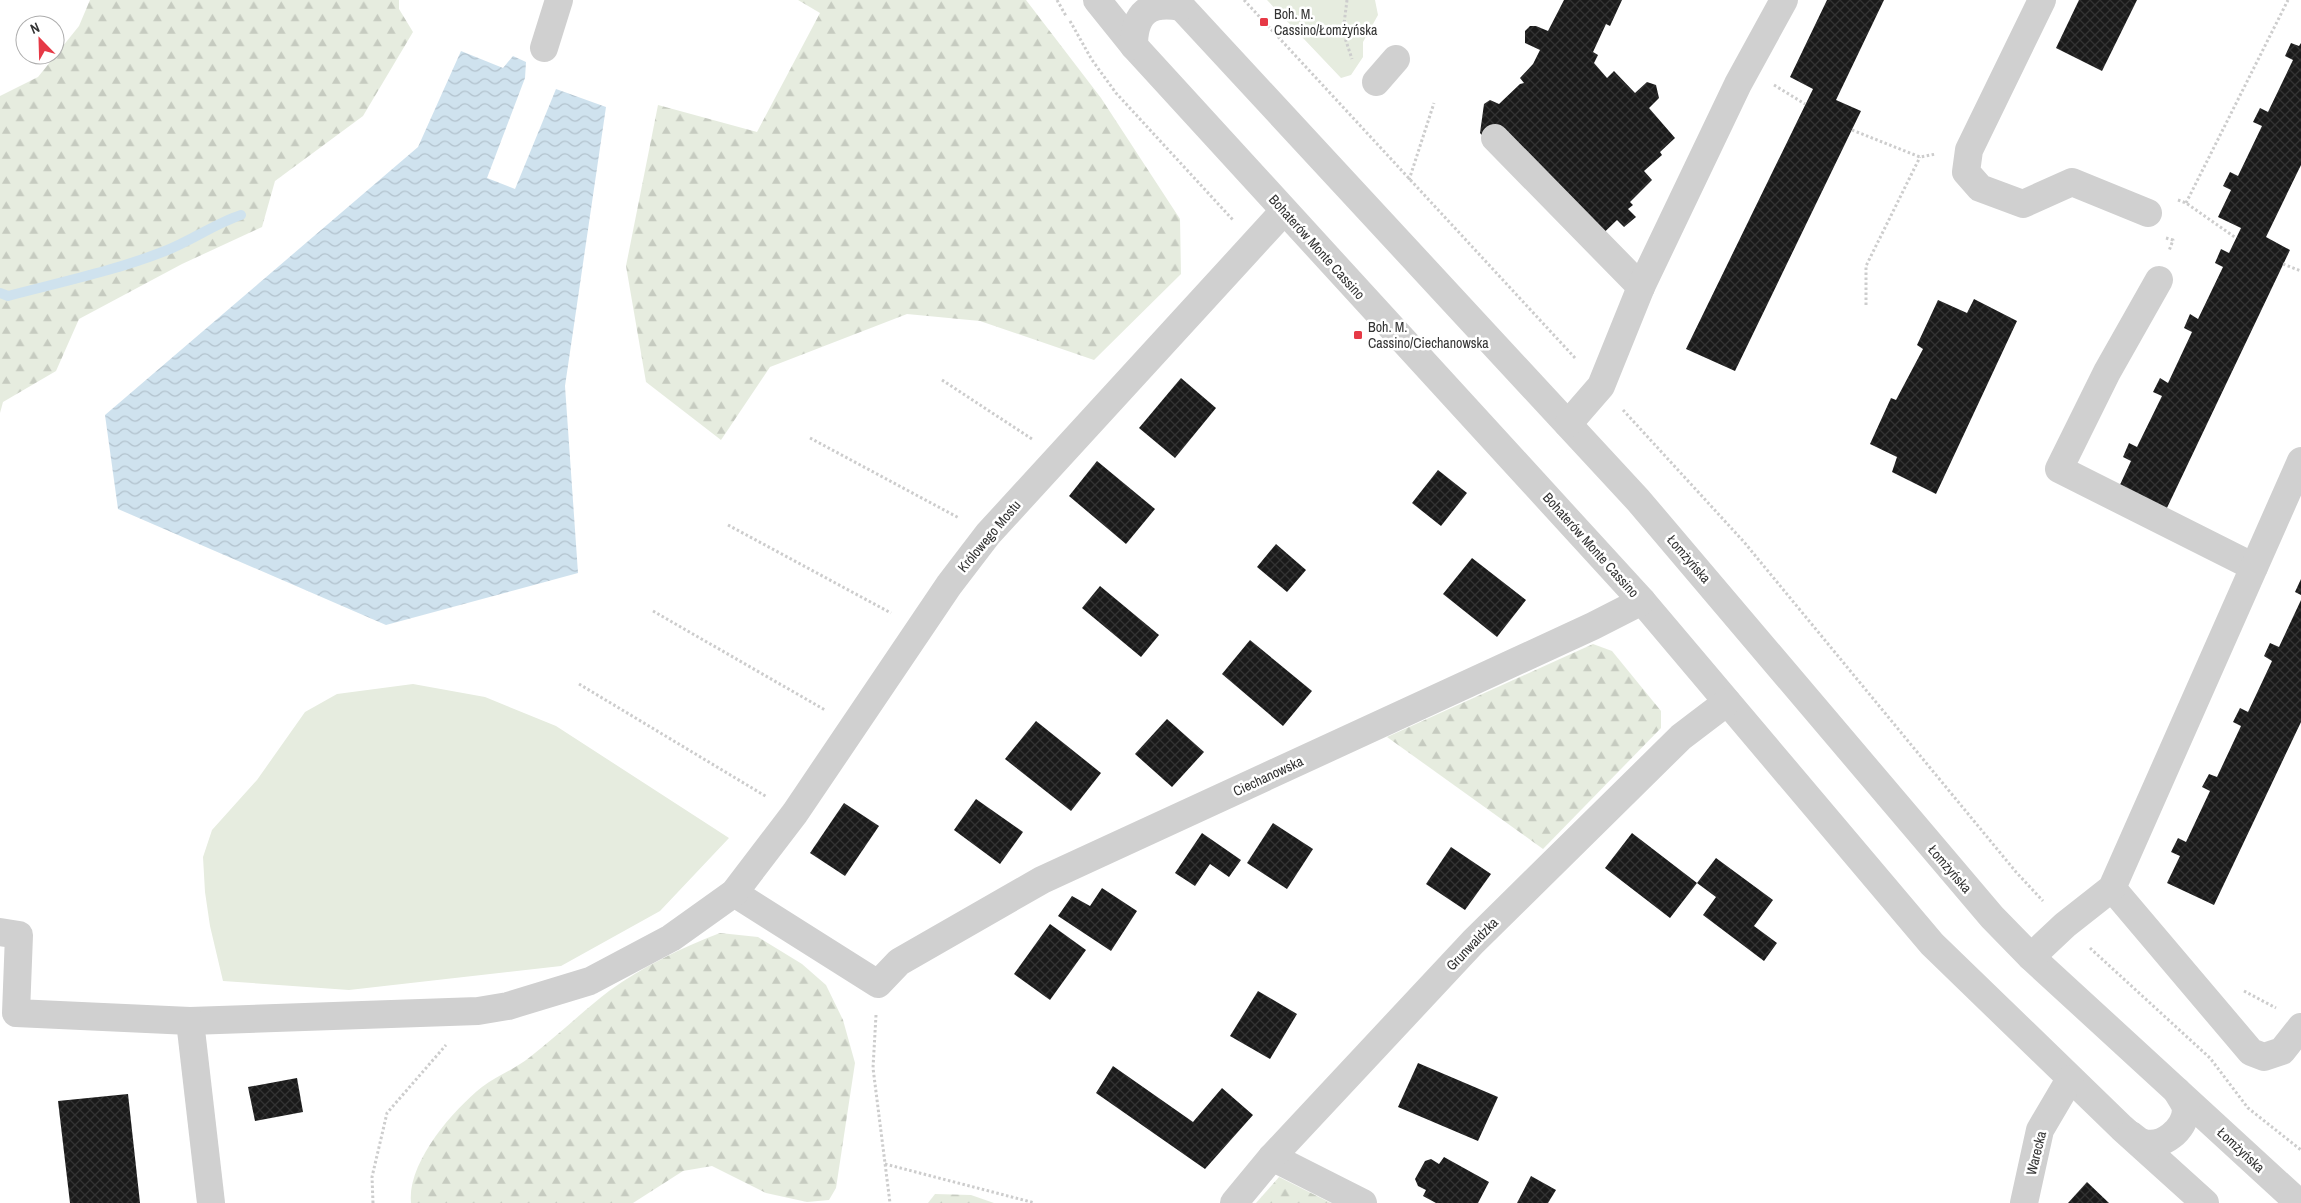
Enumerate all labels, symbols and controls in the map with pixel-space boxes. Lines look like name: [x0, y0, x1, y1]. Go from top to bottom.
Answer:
place label: Boh. M. Cassino/Łomżyńska: [1274, 5, 1378, 39]
north arrow: [15, 15, 65, 65]
marker: Boh. M. Cassino/Łomżyńska: [1258, 16, 1270, 28]
text: N: [28, 18, 42, 38]
street label: Bohaterów Monte Cassino: [1265, 191, 1369, 303]
place label: Boh. M. Cassino/Ciechanowska: [1368, 318, 1489, 352]
marker: Boh. M. Cassino/Ciechanowska: [1352, 329, 1364, 341]
street label: Bohaterów Monte Cassino: [1539, 489, 1643, 601]
street label: Królowego Mostu: [954, 496, 1024, 576]
street label: Łomżyńska: [1663, 531, 1715, 587]
street label: Ciechanowska: [1230, 752, 1306, 800]
street label: Łomżyńska: [1924, 841, 1976, 897]
street label: Grunwaldzka: [1442, 913, 1502, 974]
street label: Łomżyńska: [2214, 1124, 2269, 1177]
street label: Warecka: [2022, 1128, 2050, 1177]

